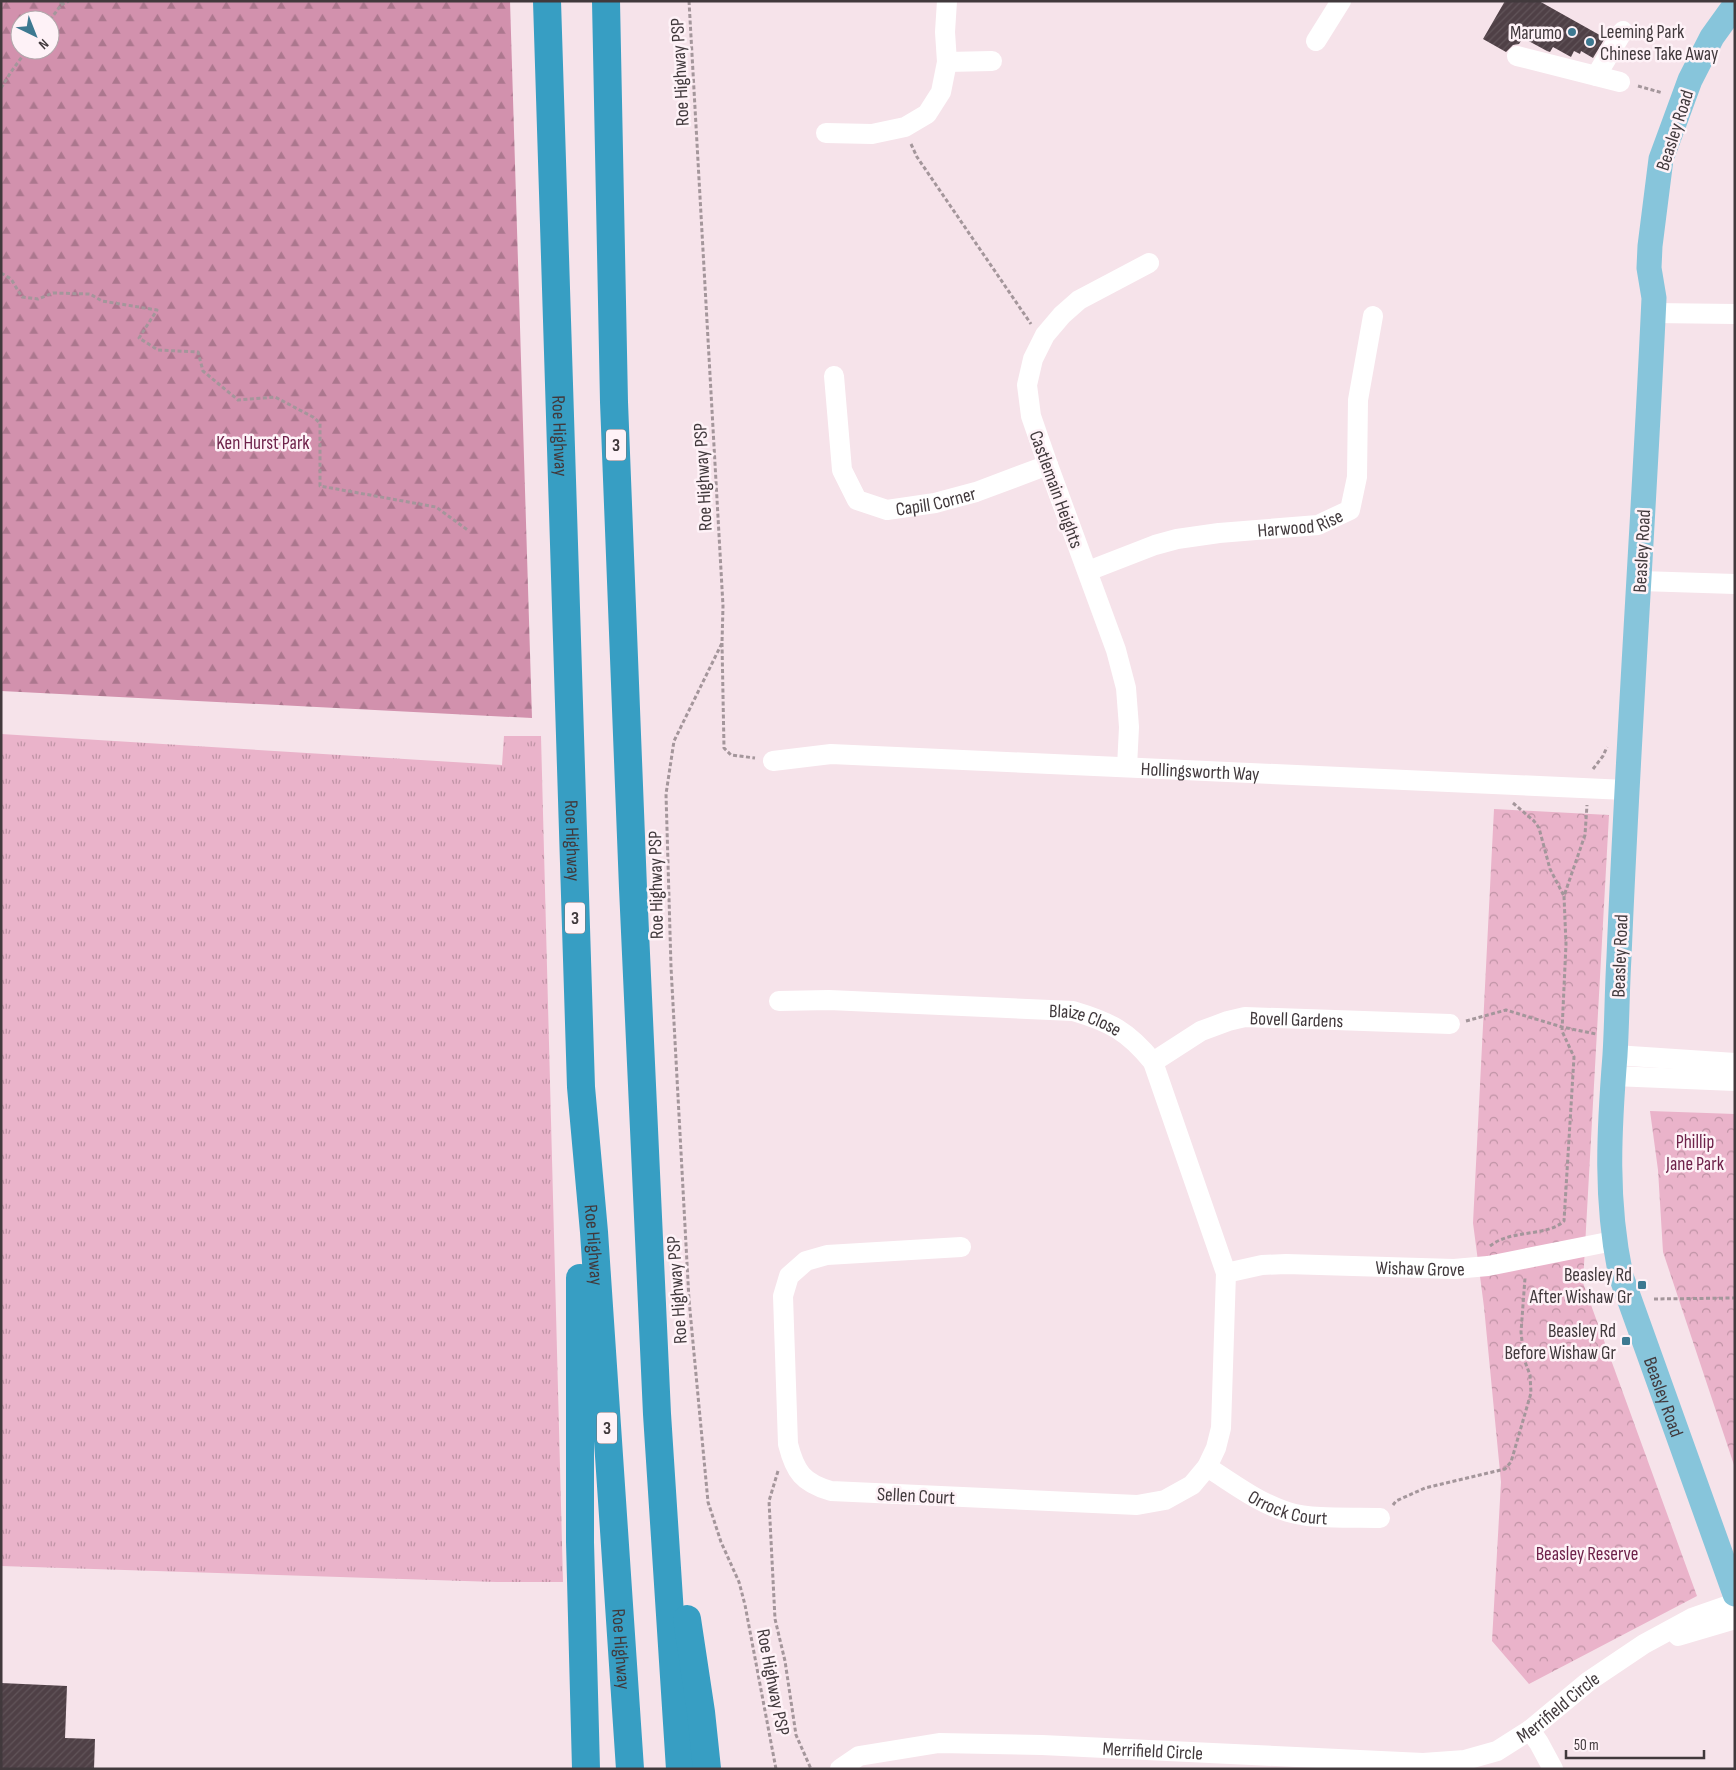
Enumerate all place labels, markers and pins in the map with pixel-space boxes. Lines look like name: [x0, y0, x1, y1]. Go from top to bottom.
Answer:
place label: Leeming Park Chinese Take Away: [1600, 21, 1719, 66]
place label: Marumo: [1510, 22, 1562, 45]
marker: Marumo: [1566, 26, 1578, 38]
marker: Leeming Park Chinese Take Away: [1584, 36, 1596, 48]
place label: Beasley Rd After Wishaw Gr: [1529, 1264, 1633, 1309]
marker: Beasley Rd After Wishaw Gr: [1636, 1279, 1648, 1291]
place label: Beasley Rd Before Wishaw Gr: [1504, 1320, 1617, 1365]
marker: Beasley Rd Before Wishaw Gr: [1620, 1335, 1632, 1347]

